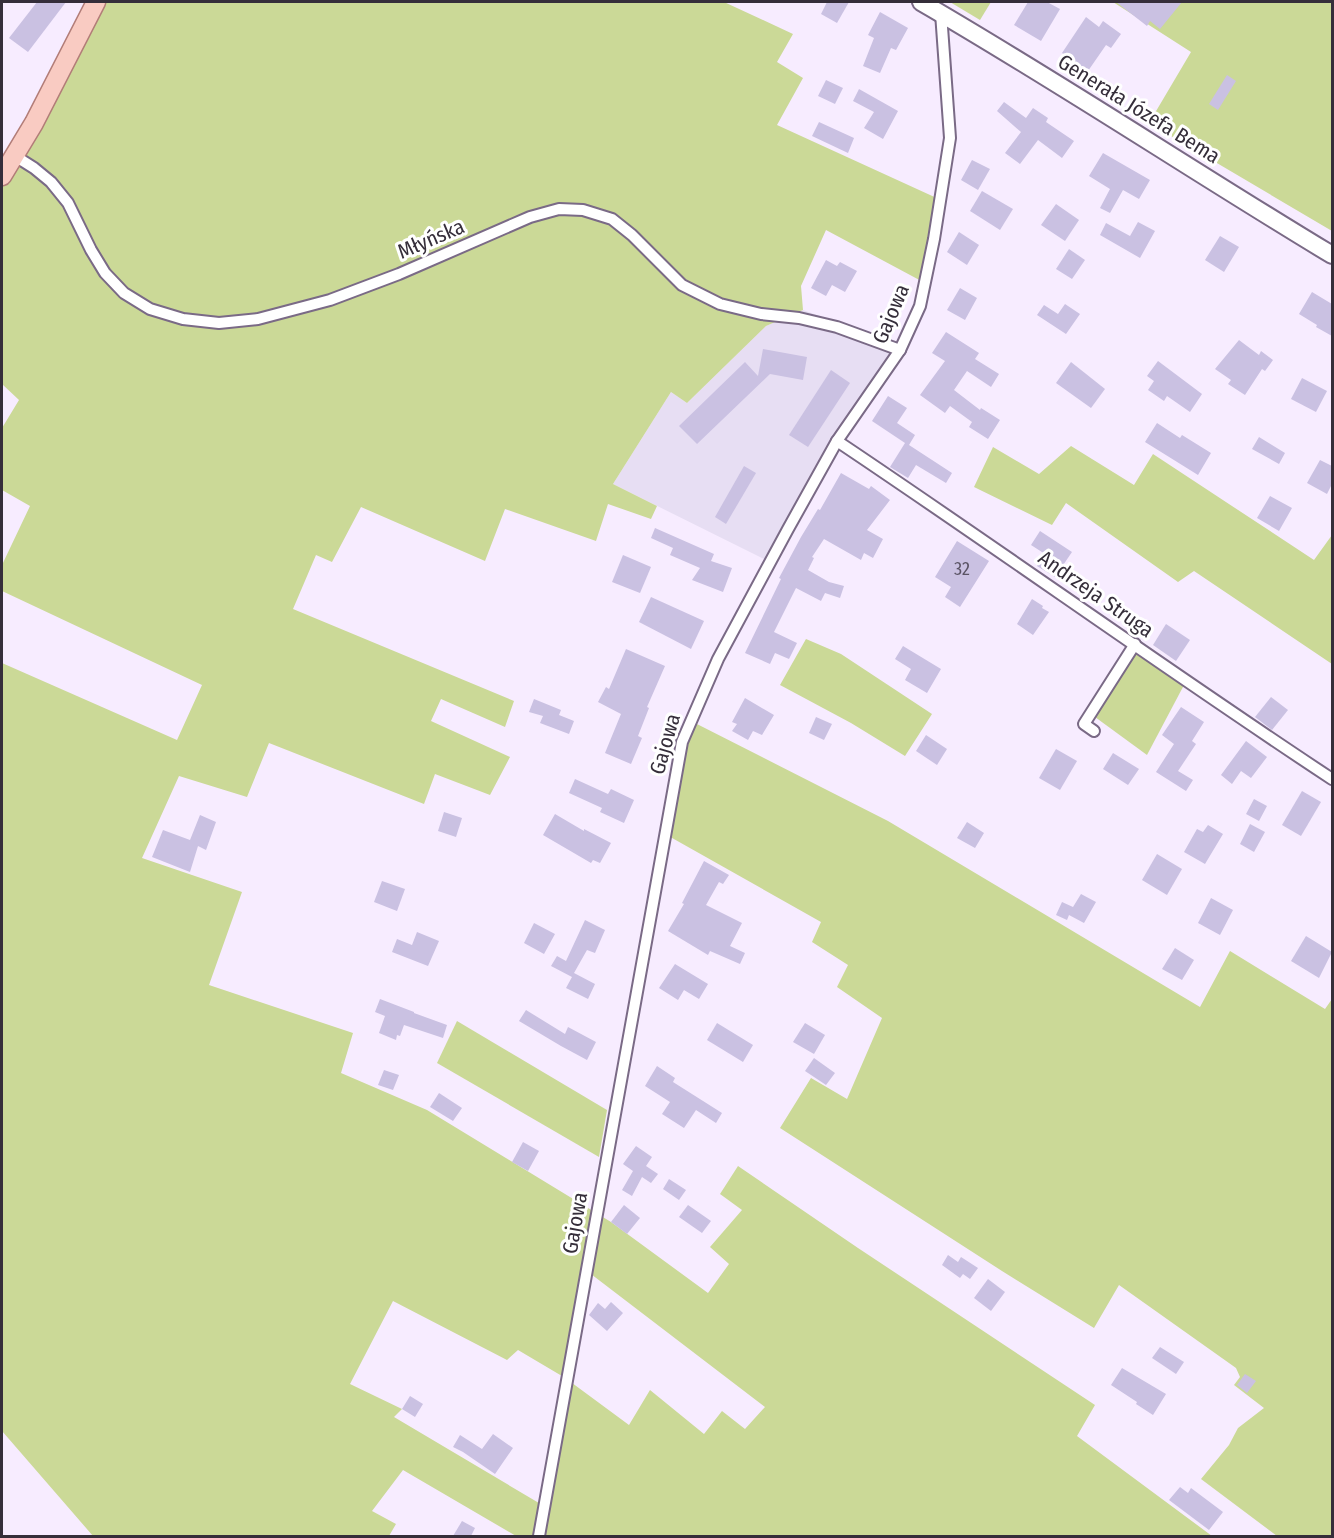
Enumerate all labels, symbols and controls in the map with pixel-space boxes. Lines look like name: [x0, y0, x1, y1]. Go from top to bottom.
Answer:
street label: Generała Józefa Bema: [1053, 49, 1225, 169]
street label: Młyńska: [394, 213, 468, 265]
street label: Gajowa: [867, 280, 915, 348]
street label: Andrzeja Struga: [1033, 545, 1159, 643]
house number: 32: [954, 558, 970, 580]
street label: Gajowa: [644, 711, 686, 777]
street label: Gajowa: [557, 1190, 593, 1256]

